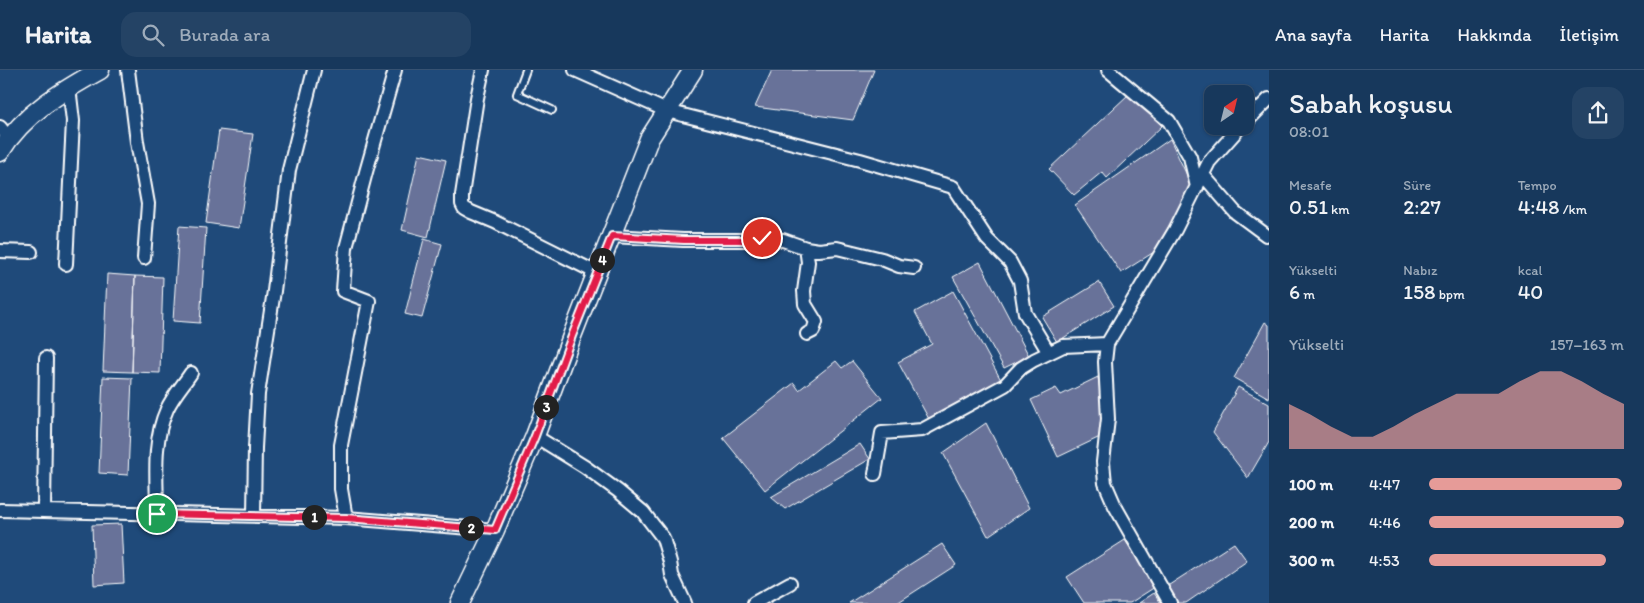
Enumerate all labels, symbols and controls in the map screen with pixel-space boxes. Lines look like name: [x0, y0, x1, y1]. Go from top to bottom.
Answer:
search box: [121, 12, 471, 57]
text: Harita: [25, 20, 91, 49]
icon: search: [139, 21, 167, 49]
text: Burada ara: [179, 23, 270, 46]
text: Ana sayfa: [1275, 24, 1352, 46]
text: Harita: [1380, 24, 1429, 46]
text: Hakkında: [1457, 24, 1532, 46]
text: İletişim: [1560, 24, 1619, 46]
north arrow: [1204, 85, 1254, 135]
map controls: [1204, 85, 1254, 135]
text: Sabah koşusu: [1289, 86, 1453, 120]
button: share: [1572, 87, 1624, 139]
text: 08:01: [1289, 122, 1329, 141]
text: Mesafe: [1289, 177, 1332, 194]
text: Süre: [1403, 177, 1431, 194]
text: Tempo: [1518, 177, 1557, 194]
text: 0.51: [1289, 194, 1328, 219]
text: 2:27: [1403, 194, 1441, 219]
text: 4:48: [1518, 194, 1560, 219]
text: km: [1328, 201, 1350, 218]
text: /km: [1560, 201, 1587, 218]
pin: [741, 217, 783, 259]
icon: check: [748, 224, 776, 252]
pin: 4: [590, 248, 614, 272]
text: 4: [598, 252, 607, 269]
text: Yükselti: [1289, 262, 1337, 279]
text: Nabız: [1403, 262, 1437, 279]
text: kcal: [1518, 262, 1543, 279]
text: 6: [1289, 279, 1300, 304]
text: 158: [1403, 279, 1436, 304]
text: 40: [1518, 279, 1543, 304]
text: m: [1300, 286, 1315, 303]
text: bpm: [1436, 286, 1465, 303]
text: Yükselti: [1289, 335, 1344, 354]
text: 157–163 m: [1550, 335, 1624, 354]
pin: 3: [534, 394, 558, 420]
text: 3: [543, 399, 550, 416]
text: 100 m: [1289, 475, 1333, 494]
text: 4:47: [1369, 475, 1400, 494]
pin: [136, 493, 178, 535]
icon: arrive: [143, 500, 171, 528]
pin: 1: [302, 504, 326, 530]
text: 1: [311, 509, 318, 526]
text: 200 m: [1289, 513, 1334, 532]
text: 4:46: [1369, 513, 1401, 532]
pin: 2: [458, 516, 484, 540]
text: 2: [468, 520, 475, 537]
text: 300 m: [1289, 551, 1335, 570]
text: 4:53: [1369, 551, 1400, 570]

